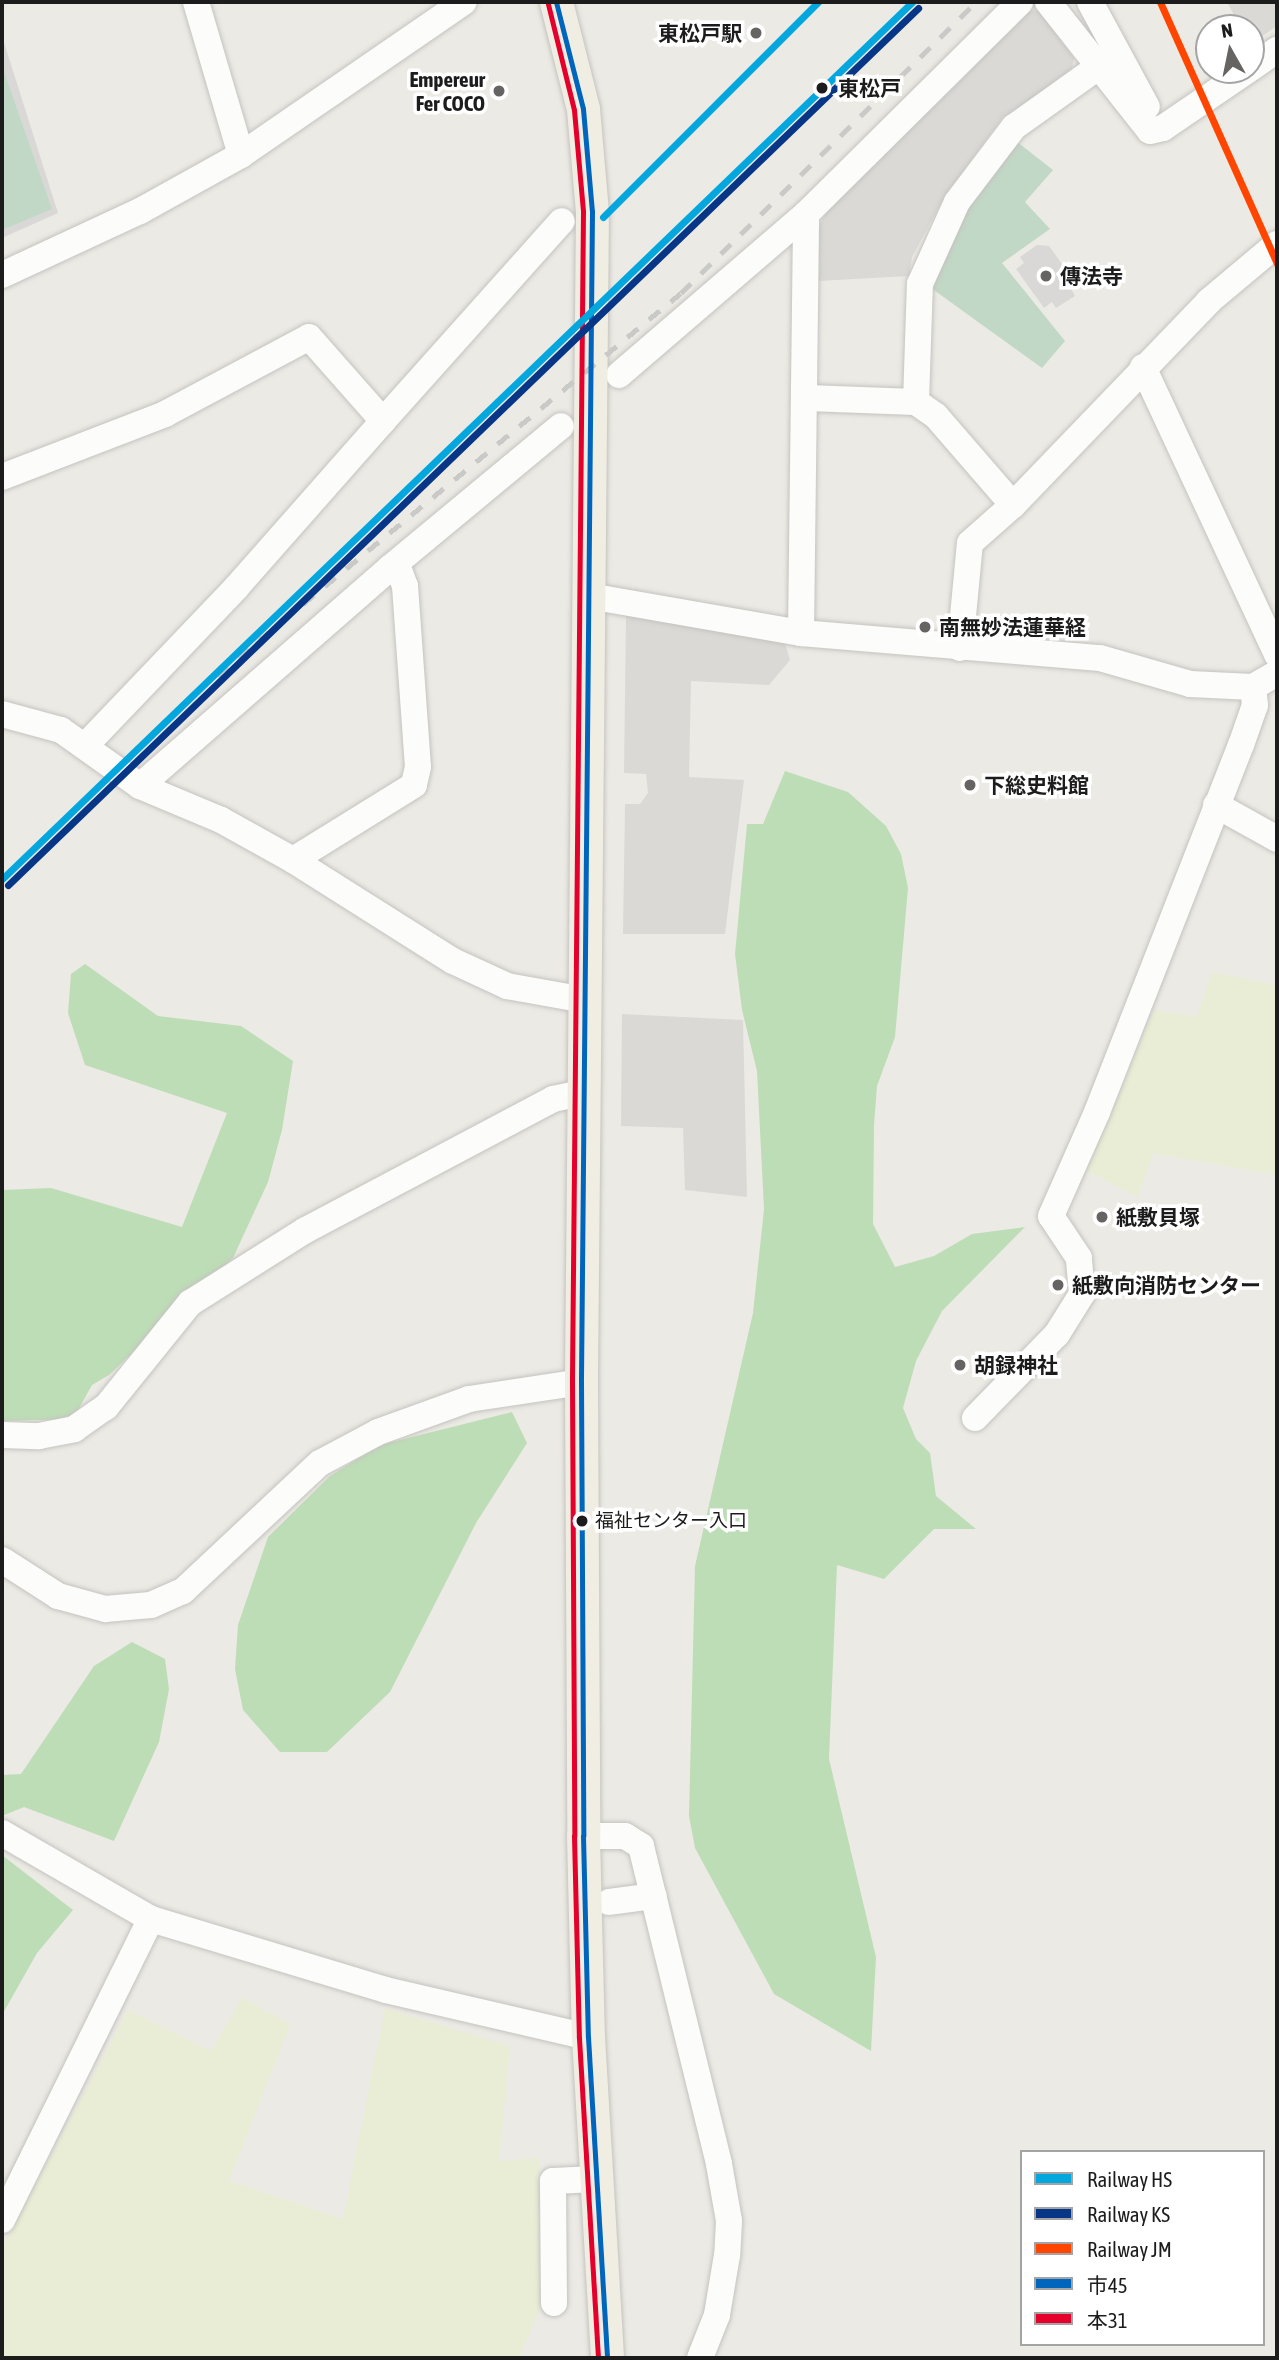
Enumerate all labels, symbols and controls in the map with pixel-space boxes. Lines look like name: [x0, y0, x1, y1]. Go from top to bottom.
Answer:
north arrow: [1195, 14, 1265, 84]
text: N: [1220, 18, 1234, 42]
place label: 東松戸駅: [658, 20, 742, 46]
marker: 東松戸駅: [748, 25, 764, 41]
place label: Empereur Fer COCO: [409, 66, 485, 116]
place label: 東松戸: [838, 75, 901, 101]
marker: 東松戸: [812, 78, 832, 98]
marker: Empereur Fer COCO: [491, 83, 507, 99]
place label: 傳法寺: [1060, 263, 1123, 289]
marker: 傳法寺: [1038, 268, 1054, 284]
place label: 南無妙法蓮華経: [939, 614, 1086, 640]
marker: 南無妙法蓮華経: [917, 619, 933, 635]
place label: 下総史料館: [984, 772, 1089, 798]
marker: 下総史料館: [962, 777, 978, 793]
place label: 紙敷貝塚: [1116, 1204, 1200, 1230]
marker: 紙敷貝塚: [1094, 1209, 1110, 1225]
place label: 紙敷向消防センター: [1072, 1272, 1261, 1298]
marker: 紙敷向消防センター: [1050, 1277, 1066, 1293]
place label: 胡録神社: [974, 1352, 1058, 1378]
marker: 胡録神社: [952, 1357, 968, 1373]
place label: 福祉センター入口: [595, 1510, 747, 1532]
marker: 福祉センター入口: [575, 1514, 589, 1528]
legend: [1020, 2150, 1265, 2346]
text: Railway HS: [1087, 2167, 1172, 2191]
text: Railway KS: [1087, 2202, 1170, 2226]
text: Railway JM: [1087, 2237, 1172, 2261]
text: 市45: [1087, 2273, 1128, 2297]
text: 本31: [1087, 2308, 1128, 2332]

